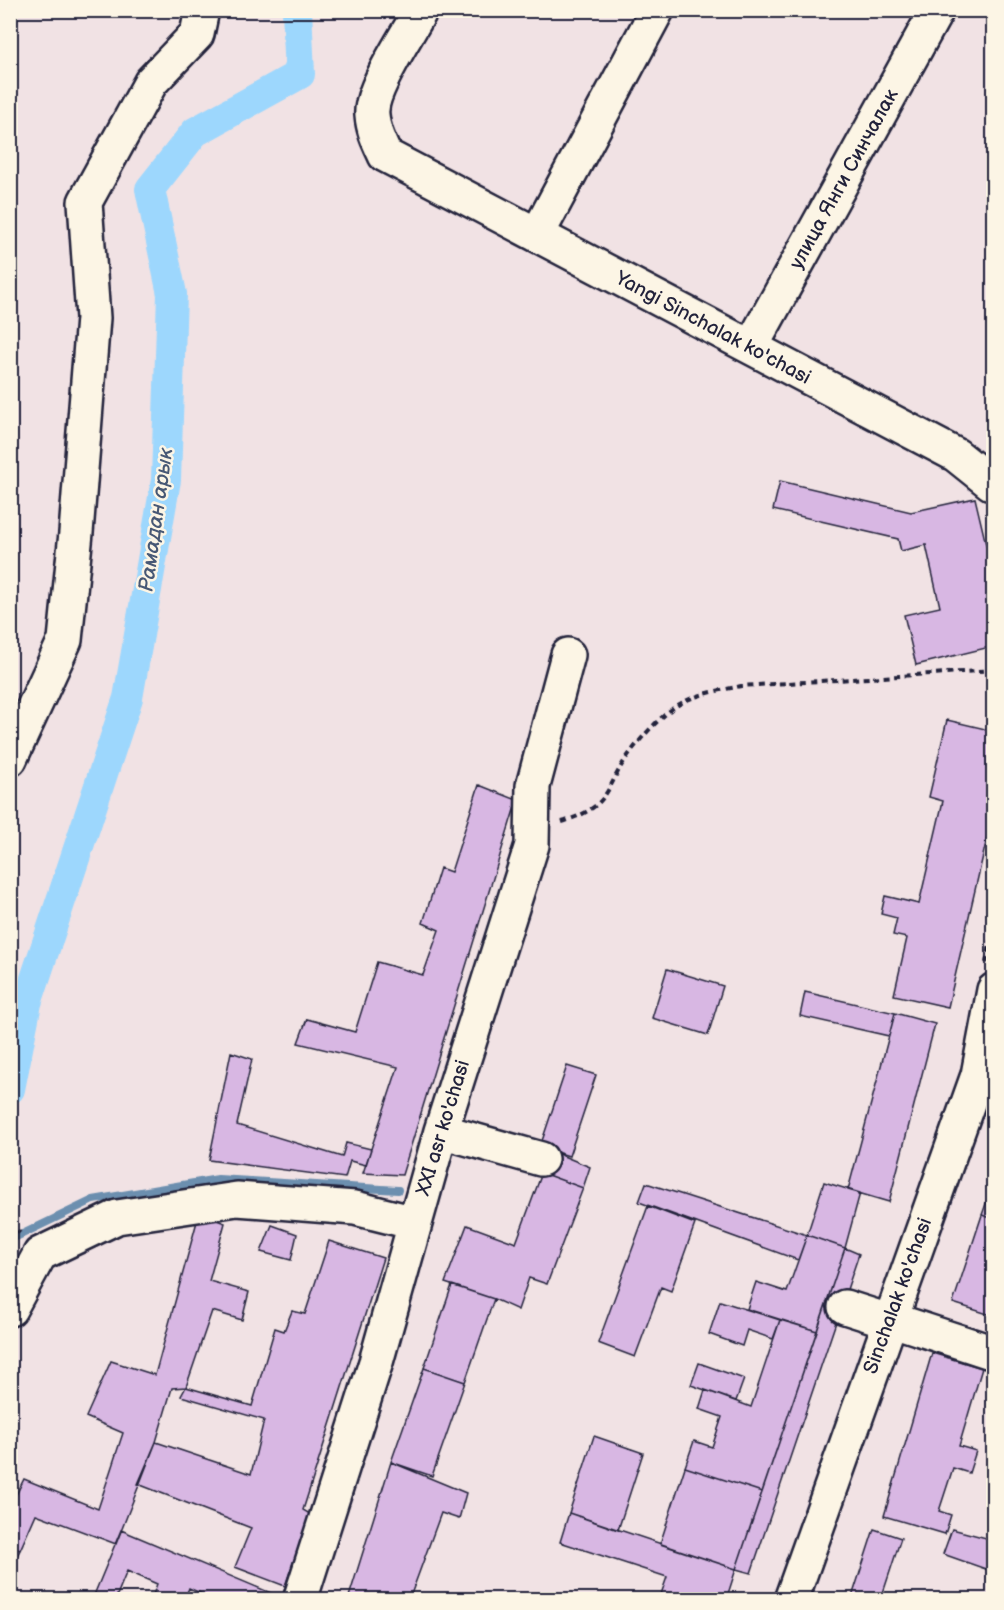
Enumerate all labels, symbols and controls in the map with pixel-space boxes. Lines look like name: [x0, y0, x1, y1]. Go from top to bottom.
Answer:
street label: улица Янги Синчалак: [784, 84, 904, 273]
street label: Yangi Sinchalak ko'chasi: [610, 266, 815, 390]
water label: Рамадан арык: [134, 446, 179, 594]
street label: XXI asr ko'chasi: [411, 1057, 475, 1200]
street label: Sinchalak ko'chasi: [859, 1215, 937, 1377]

